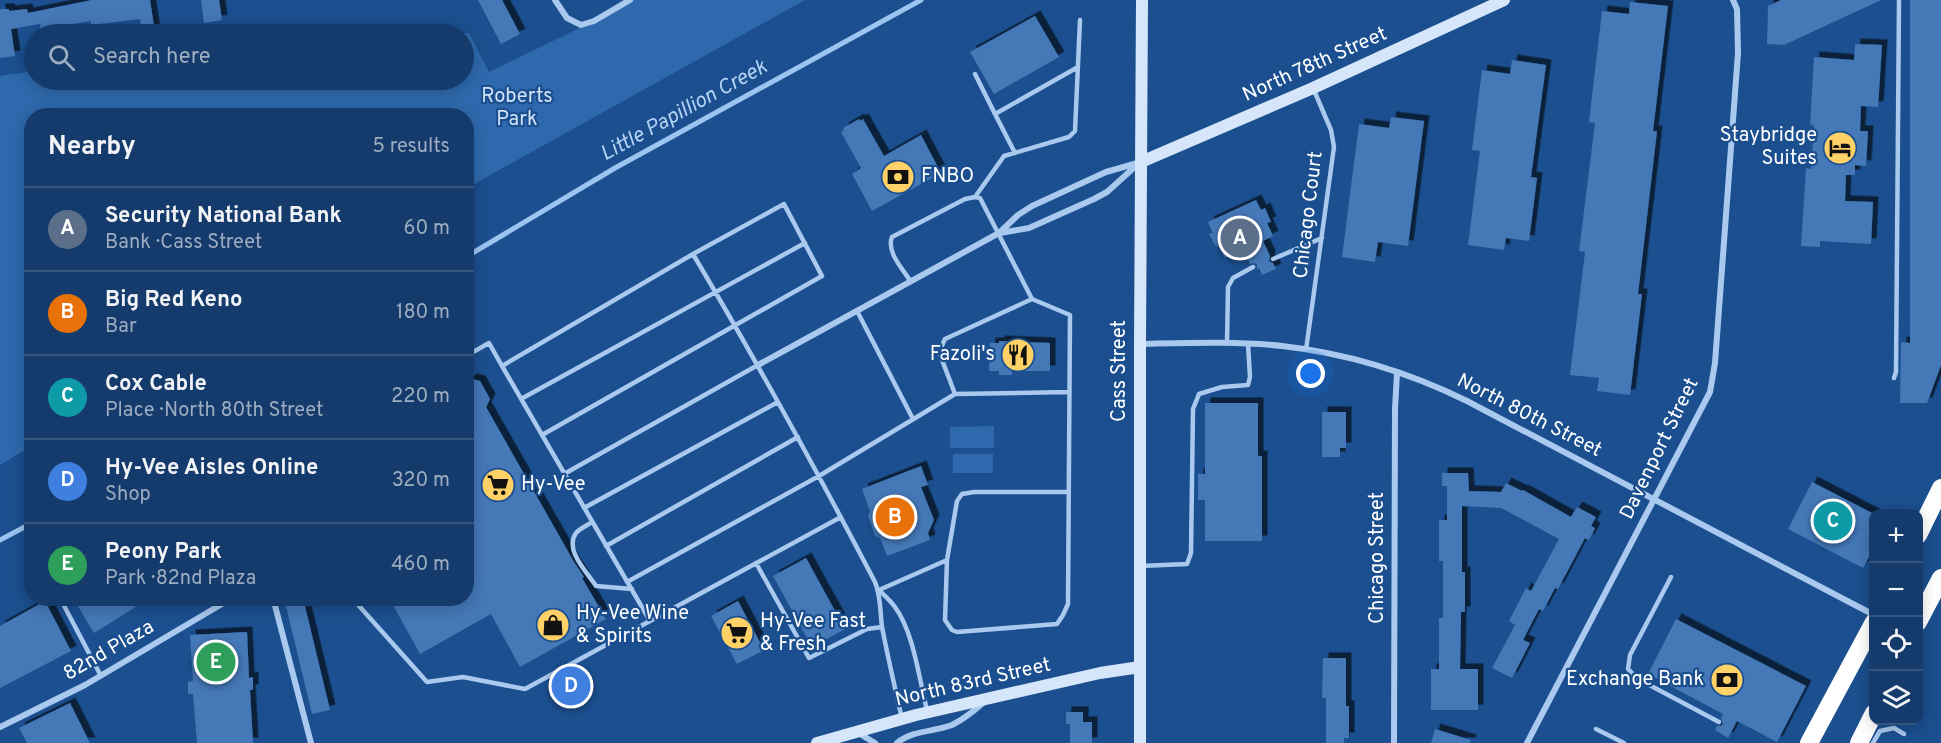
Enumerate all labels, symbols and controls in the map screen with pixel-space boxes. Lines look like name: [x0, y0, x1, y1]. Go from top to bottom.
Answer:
street label: North 78th Street: [1239, 21, 1391, 109]
search box: [24, 24, 474, 90]
icon: search: [45, 41, 78, 74]
text: Search here: [93, 44, 211, 71]
water label: Little Papillion Creek: [596, 54, 773, 168]
park label: Roberts Park: [481, 84, 553, 133]
place label: Staybridge Suites: [1720, 123, 1817, 172]
hotel icon: Staybridge Suites: [1822, 130, 1858, 166]
text: Nearby: [48, 131, 136, 164]
text: 5 results: [373, 134, 450, 160]
street label: Chicago Court: [1288, 150, 1330, 280]
bank icon: FNBO: [880, 159, 916, 195]
place label: FNBO: [921, 164, 974, 190]
text: Security National Bank: [105, 203, 342, 230]
text: A: [60, 216, 75, 242]
text: 60 m: [404, 216, 450, 242]
pin: A: [1220, 216, 1260, 260]
text: Bank · Cass Street: [105, 230, 262, 256]
text: Big Red Keno: [105, 287, 243, 314]
text: B: [61, 300, 74, 326]
text: 180 m: [396, 300, 450, 326]
text: Bar: [105, 314, 137, 340]
street label: Cass Street: [1107, 320, 1133, 422]
restaurant icon: Fazoli's: [1000, 337, 1036, 373]
place label: Fazoli's: [930, 342, 995, 368]
your location: [1296, 359, 1325, 388]
street label: North 80th Street: [1452, 368, 1606, 464]
text: Cox Cable: [105, 371, 207, 398]
street label: Davenport Street: [1614, 374, 1706, 524]
text: C: [61, 384, 74, 410]
text: 220 m: [391, 384, 450, 410]
text: Place · North 80th Street: [105, 398, 323, 424]
text: Hy-Vee Aisles Online: [105, 455, 318, 482]
supermarket icon: Hy-Vee: [480, 467, 516, 503]
text: D: [60, 468, 75, 494]
text: 320 m: [392, 468, 450, 494]
place label: Hy-Vee: [521, 472, 586, 498]
text: Shop: [105, 482, 151, 508]
street label: Chicago Street: [1365, 492, 1391, 624]
pin: B: [876, 494, 914, 540]
pin: C: [1814, 498, 1852, 544]
map controls: [1869, 509, 1923, 725]
button: +: [1869, 509, 1923, 563]
text: Peony Park: [105, 539, 222, 566]
text: E: [61, 552, 74, 578]
text: 460 m: [391, 552, 450, 578]
button: −: [1869, 563, 1923, 617]
text: Park · 82nd Plaza: [105, 566, 256, 592]
place label: Hy-Vee Wine & Spirits: [576, 601, 689, 650]
shop icon: Hy-Vee Wine & Spirits: [535, 607, 571, 643]
place label: Hy-Vee Fast & Fresh: [760, 609, 866, 658]
street label: 82nd Plaza: [59, 615, 159, 687]
supermarket icon: Hy-Vee Fast & Fresh: [719, 615, 755, 651]
button: locate: [1869, 617, 1923, 671]
pin: E: [196, 640, 236, 684]
street label: North 83rd Street: [893, 652, 1053, 714]
bank icon: Exchange Bank: [1709, 662, 1745, 698]
pin: D: [552, 664, 590, 708]
place label: Exchange Bank: [1566, 667, 1704, 693]
button: layers: [1869, 671, 1923, 725]

